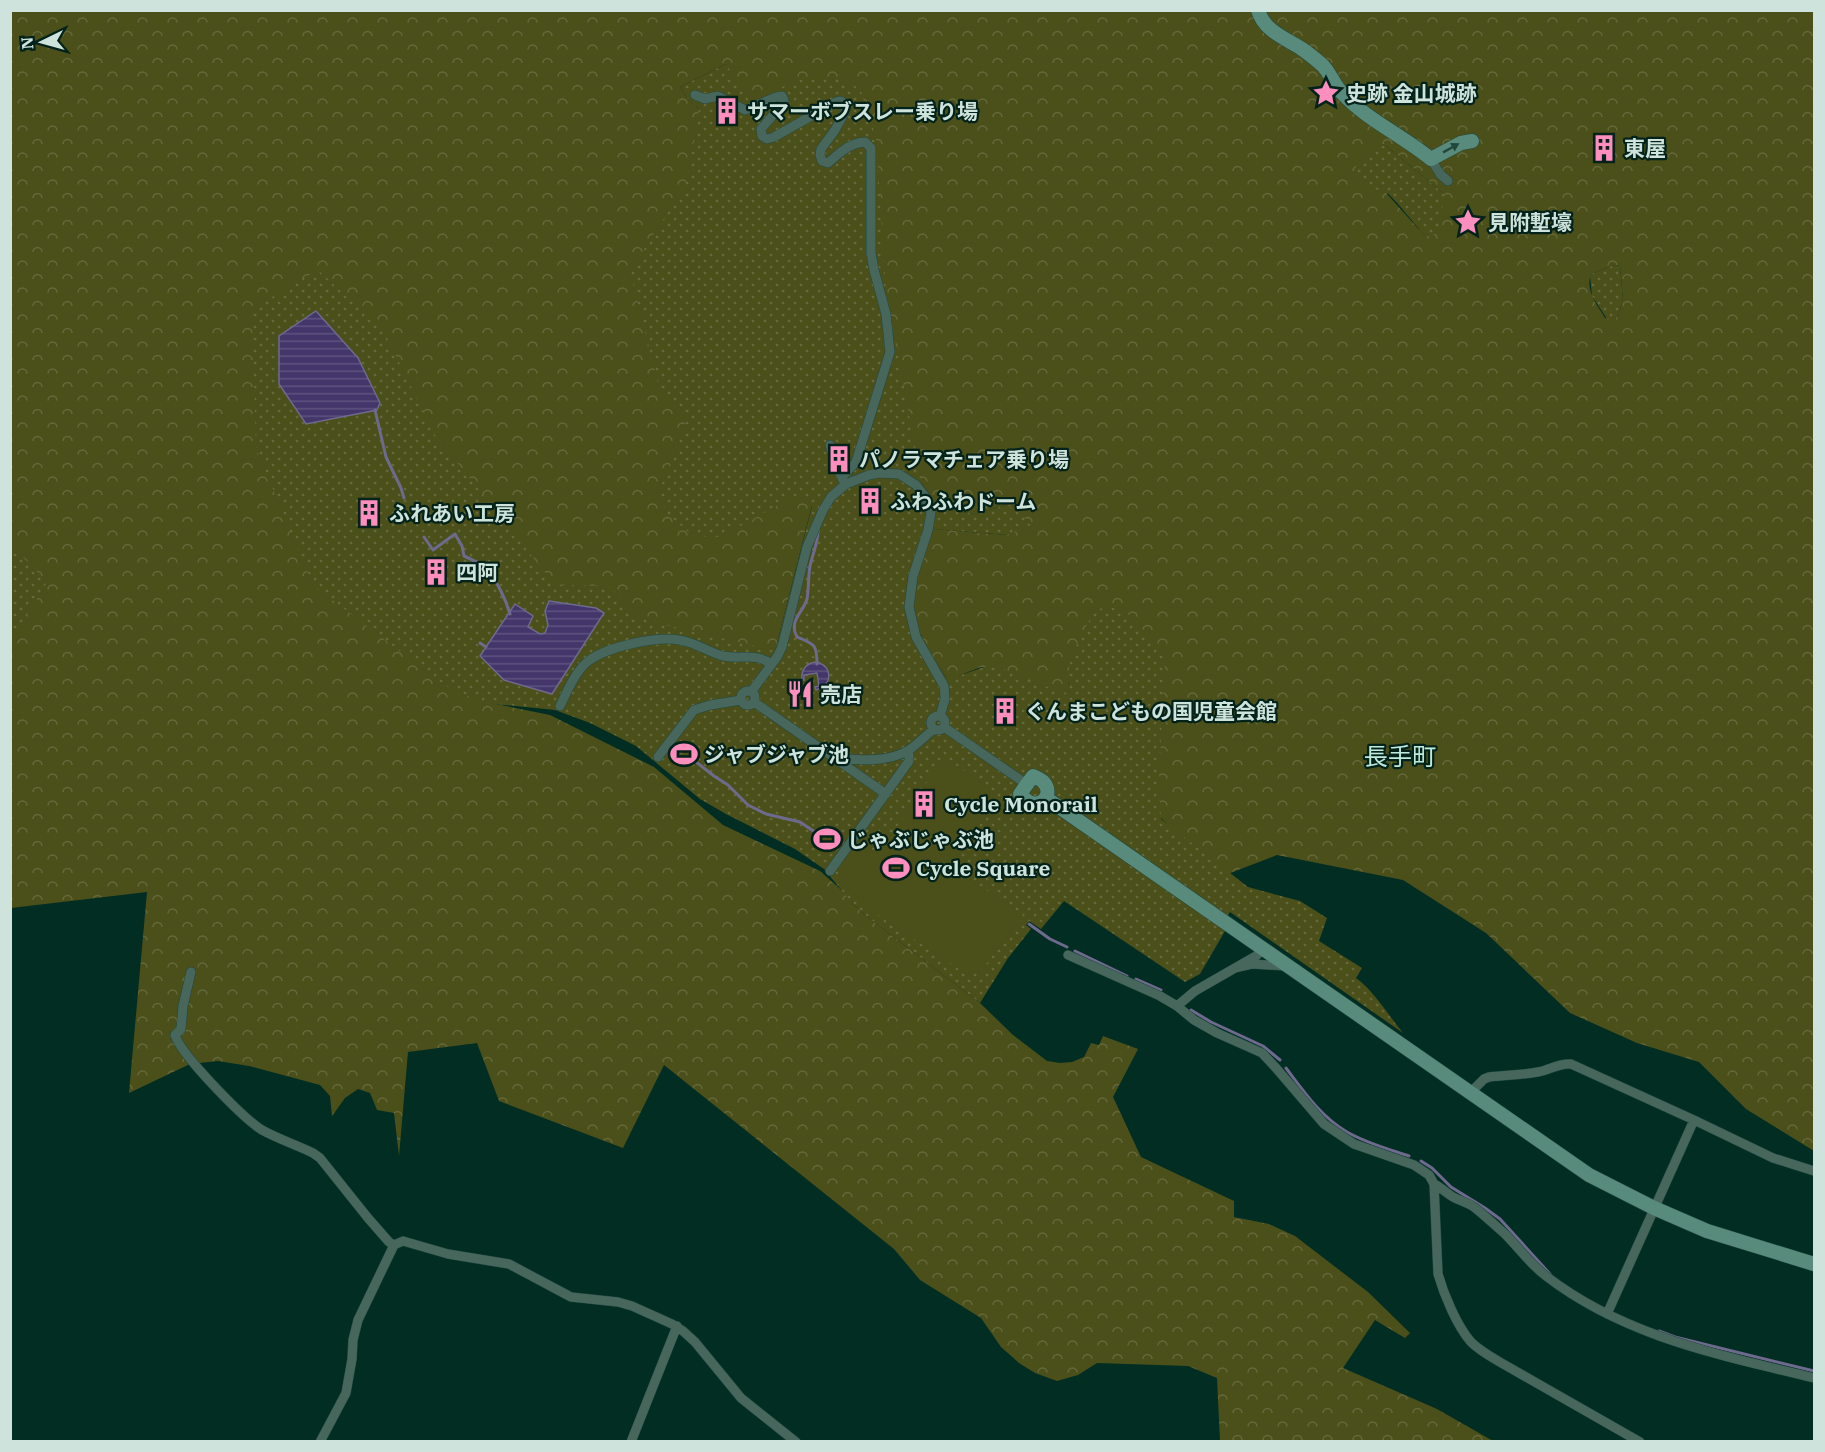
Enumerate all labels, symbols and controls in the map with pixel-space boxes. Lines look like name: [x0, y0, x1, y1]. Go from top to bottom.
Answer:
north arrow: [12, 12, 72, 72]
text: N: [17, 36, 38, 50]
place icon: 史跡 金山城跡: [1311, 78, 1341, 108]
place label: 史跡 金山城跡: [1346, 79, 1477, 107]
building icon: サマーボブスレー乗り場: [712, 96, 742, 126]
place label: サマーボブスレー乗り場: [747, 97, 978, 125]
building icon: 東屋: [1589, 133, 1619, 163]
place label: 東屋: [1624, 134, 1666, 162]
one-way arrow: [1443, 143, 1460, 153]
place icon: 見附塹壕: [1453, 207, 1483, 237]
place label: 見附塹壕: [1488, 208, 1572, 236]
building icon: パノラマチェア乗り場: [824, 444, 854, 474]
place label: パノラマチェア乗り場: [859, 445, 1069, 473]
building icon: ふわふわドーム: [855, 486, 885, 516]
place label: ふわふわドーム: [890, 487, 1036, 515]
building icon: ふれあい工房: [354, 498, 384, 528]
place label: ふれあい工房: [389, 499, 515, 527]
building icon: 四阿: [421, 557, 451, 587]
place label: 四阿: [456, 558, 498, 586]
restaurant icon: 売店: [785, 679, 815, 709]
place label: 売店: [820, 680, 862, 708]
building icon: ぐんまこどもの国児童会館: [990, 696, 1020, 726]
place label: ぐんまこどもの国児童会館: [1025, 697, 1277, 725]
sports icon: ジャブジャブ池: [669, 739, 699, 769]
place label: ジャブジャブ池: [704, 740, 849, 768]
district label: 長手町: [1364, 740, 1436, 772]
building icon: Cycle Monorail: [909, 789, 939, 819]
place label: Cycle Monorail: [944, 790, 1098, 818]
sports icon: じゃぶじゃぶ池: [812, 824, 842, 854]
place label: じゃぶじゃぶ池: [847, 825, 994, 853]
sports icon: Cycle Square: [881, 853, 911, 883]
place label: Cycle Square: [916, 854, 1051, 882]

